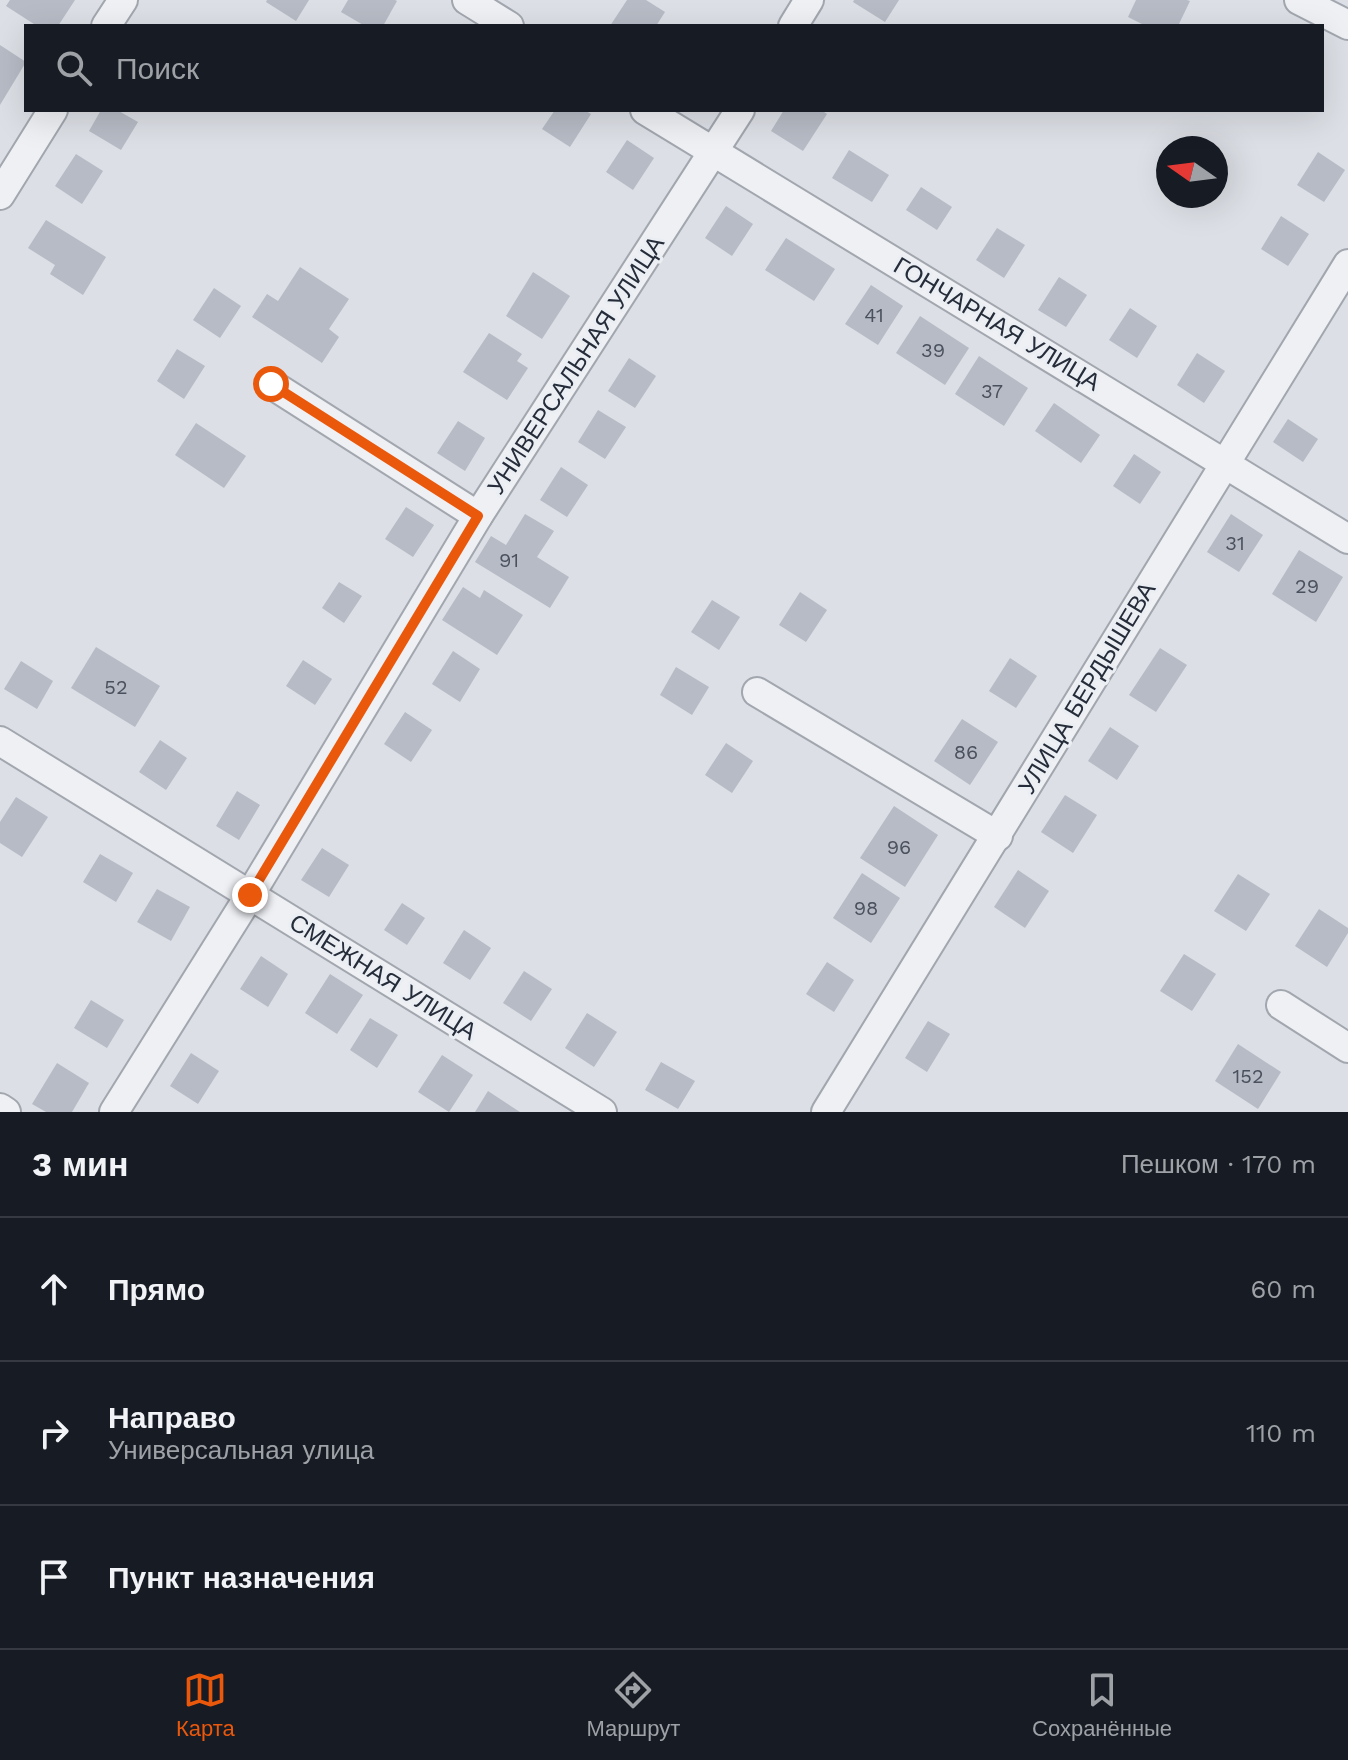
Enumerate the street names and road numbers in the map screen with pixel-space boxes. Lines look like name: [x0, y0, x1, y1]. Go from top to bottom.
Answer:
street label: УНИВЕРСАЛЬНАЯ УЛИЦА: [482, 231, 670, 499]
street label: ГОНЧАРНАЯ УЛИЦА: [889, 251, 1105, 397]
street label: УЛИЦА БЕРДЫШЕВА: [1013, 577, 1161, 799]
street label: СМЕЖНАЯ УЛИЦА: [284, 908, 482, 1046]

